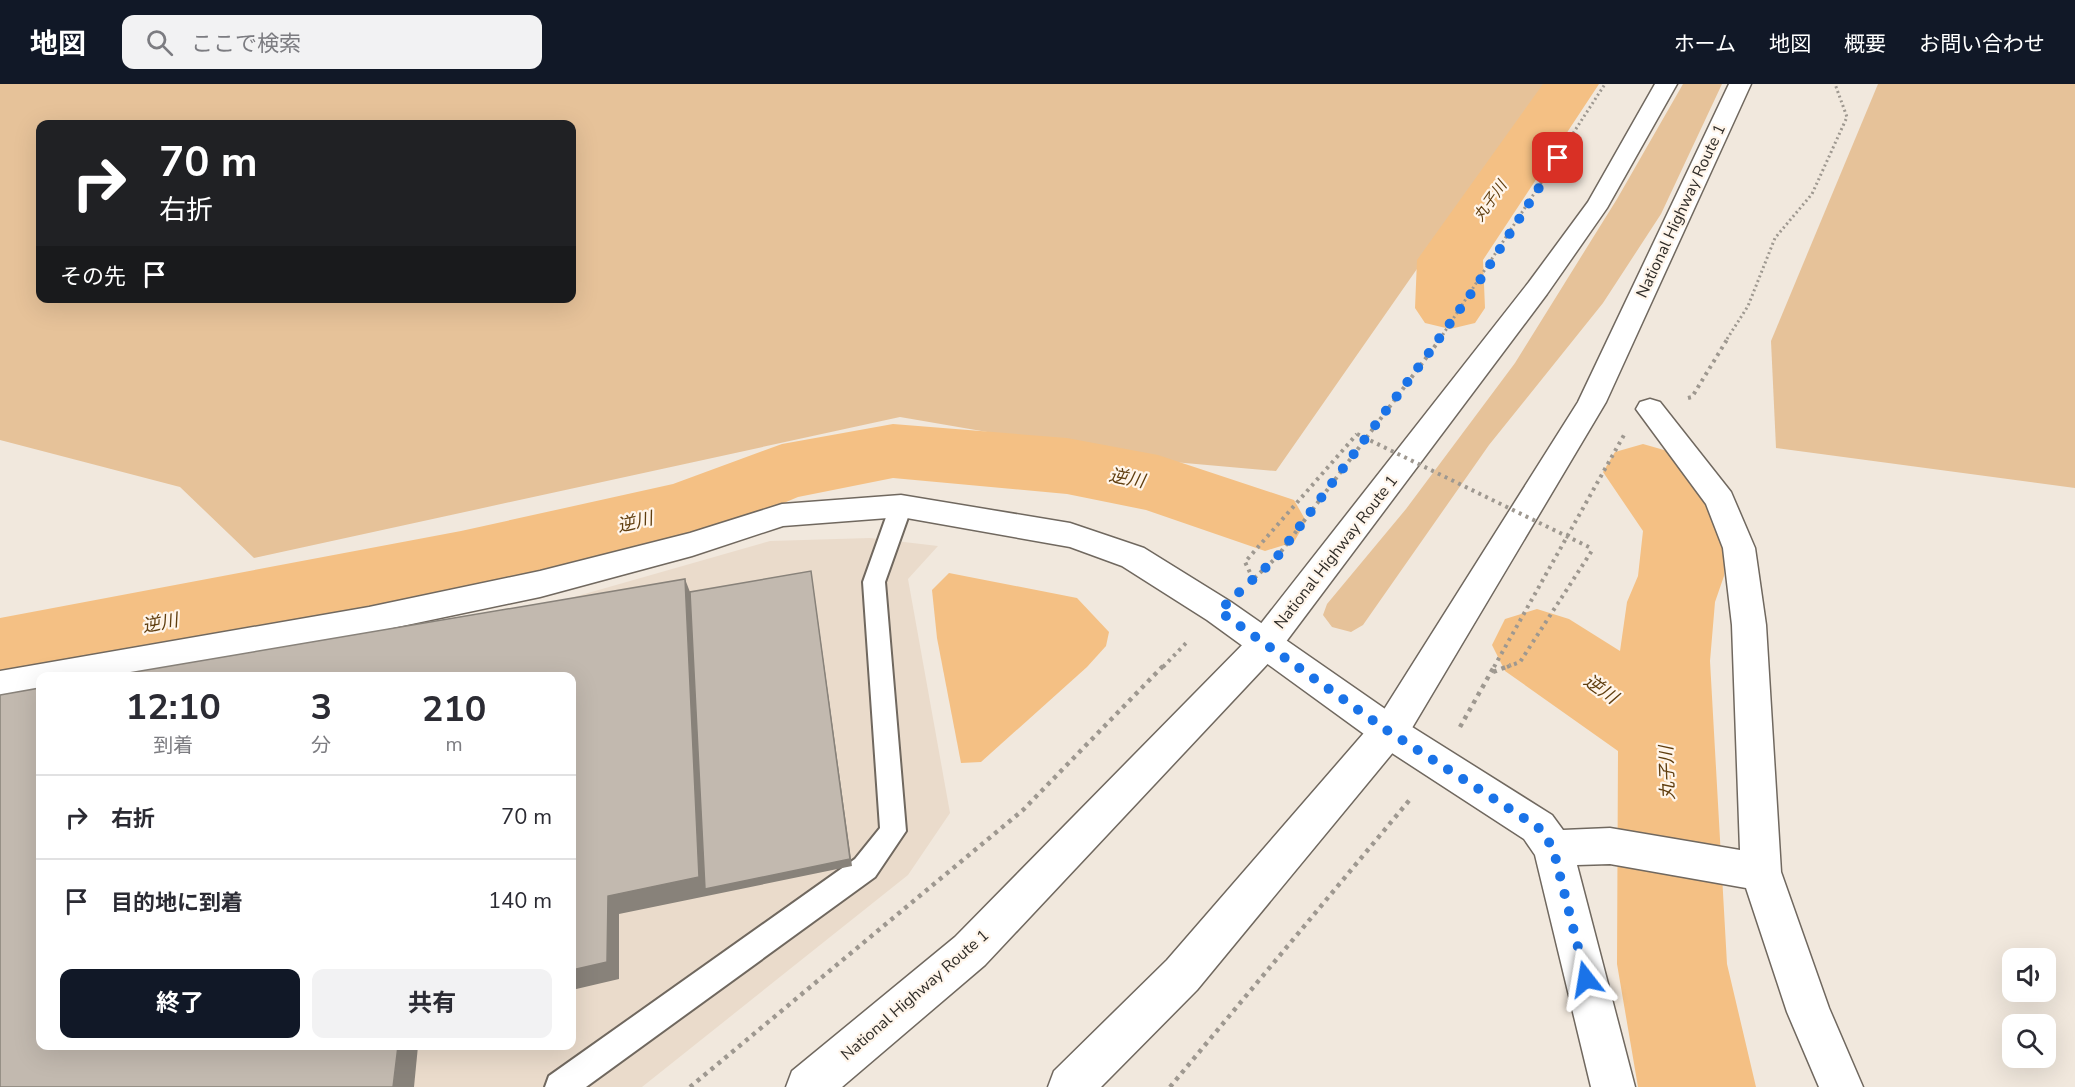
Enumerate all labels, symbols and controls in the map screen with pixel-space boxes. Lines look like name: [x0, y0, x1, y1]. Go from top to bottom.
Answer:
search box: [122, 15, 542, 69]
text: 地図: [30, 25, 86, 63]
icon: search: [143, 26, 176, 59]
text: ここで検索: [191, 29, 301, 59]
text: ホーム: [1674, 30, 1736, 58]
text: 地図: [1769, 30, 1811, 58]
text: 概要: [1844, 30, 1886, 58]
text: お問い合わせ: [1919, 30, 2045, 58]
street label: National Highway Route 1: [1631, 121, 1731, 301]
pin: [1532, 132, 1583, 183]
text: 70 m: [159, 134, 258, 191]
icon: arrive: [1541, 141, 1574, 174]
icon: right: [60, 144, 138, 222]
water label: 丸子川: [1469, 175, 1512, 225]
text: 右折: [159, 192, 213, 229]
icon: arrive: [138, 258, 171, 291]
text: その先: [60, 262, 126, 292]
water label: 逆川: [1107, 463, 1149, 494]
street label: National Highway Route 1: [1269, 471, 1403, 633]
water label: 逆川: [615, 506, 657, 538]
water label: 逆川: [140, 607, 182, 638]
water label: 逆川: [1579, 669, 1624, 710]
text: 12:10: [126, 683, 221, 732]
text: 3: [310, 683, 332, 732]
text: 210: [422, 685, 486, 734]
text: m: [445, 731, 463, 758]
text: 到着: [153, 732, 193, 759]
text: 分: [311, 732, 331, 759]
water label: 丸子川: [1654, 744, 1680, 800]
icon: right: [60, 801, 93, 834]
text: 70 m: [501, 802, 552, 832]
text: 右折: [111, 804, 155, 834]
icon: arrive: [60, 885, 93, 918]
text: 140 m: [488, 886, 552, 916]
text: 目的地に到着: [111, 888, 243, 918]
street label: National Highway Route 1: [836, 925, 994, 1065]
position arrow: [1554, 947, 1618, 1011]
map controls: [2002, 948, 2056, 1068]
button: sound: [2002, 948, 2056, 1002]
button: 終了: [60, 969, 300, 1038]
button: 共有: [312, 969, 552, 1038]
button: search: [2002, 1014, 2056, 1068]

